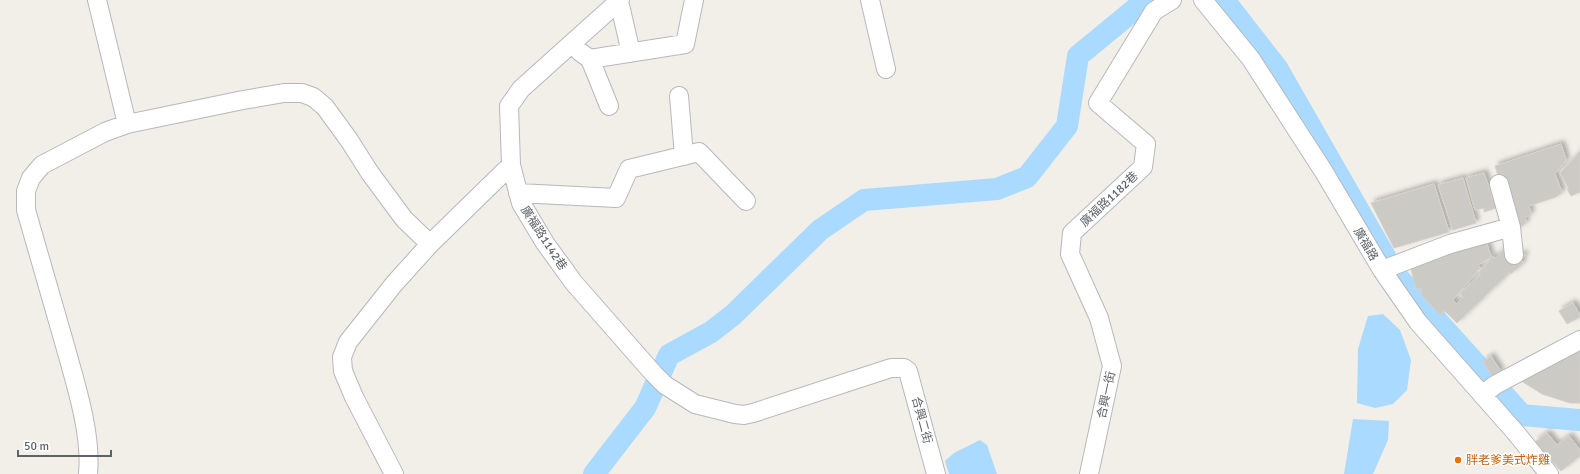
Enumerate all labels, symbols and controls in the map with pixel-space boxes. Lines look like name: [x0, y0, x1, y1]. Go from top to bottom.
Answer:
street label: 廣福路1182巷: [1077, 169, 1141, 230]
street label: 廣福路1142巷: [517, 203, 570, 273]
street label: 廣福路: [1350, 225, 1381, 264]
street label: 合興一街: [1094, 370, 1119, 420]
street label: 合興二街: [908, 395, 935, 445]
scale bar: [18, 432, 111, 458]
text: 50 m: [24, 439, 49, 454]
place label: 胖老爹美式炸雞: [1466, 453, 1550, 468]
marker: 胖老爹美式炸雞: [1453, 455, 1463, 465]

